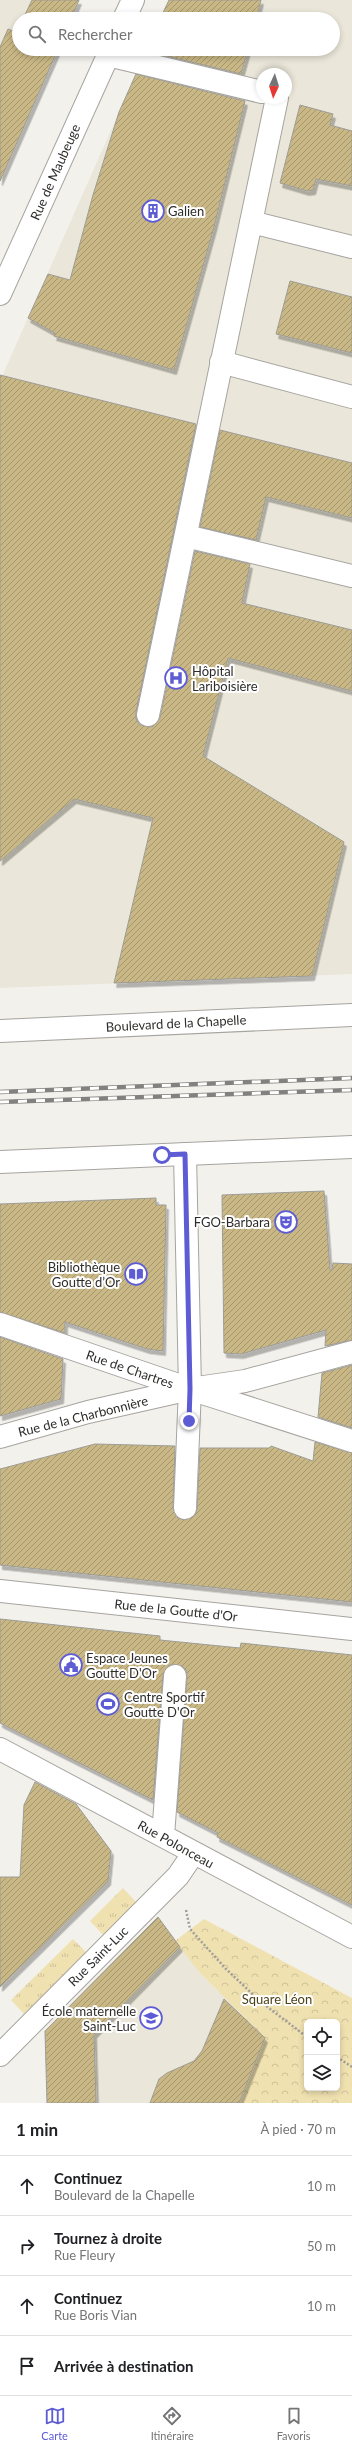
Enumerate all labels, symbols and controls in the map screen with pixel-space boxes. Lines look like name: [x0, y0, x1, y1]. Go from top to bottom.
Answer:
search box: [12, 12, 340, 56]
icon: search: [26, 23, 48, 45]
text: Rechercher: [58, 25, 132, 43]
north arrow: [256, 68, 292, 104]
street label: Rue de Maubeuge: [27, 121, 83, 222]
building icon: Galien: [140, 198, 166, 224]
place label: Galien: [168, 203, 204, 219]
place label: Hôpital Lariboisière: [192, 663, 258, 694]
hospital icon: Hôpital Lariboisière: [163, 665, 189, 691]
street label: Boulevard de la Chapelle: [105, 1011, 247, 1035]
route start: [153, 1146, 171, 1164]
theatre icon: FGO-Barbara: [273, 1209, 299, 1235]
place label: FGO-Barbara: [194, 1214, 270, 1230]
place label: Bibliothèque Goutte d’Or: [48, 1259, 120, 1290]
library icon: Bibliothèque Goutte d’Or: [123, 1261, 149, 1287]
street label: Rue de Chartres: [84, 1347, 176, 1392]
street label: Rue de la Charbonnière: [16, 1392, 150, 1440]
route end: [180, 1412, 198, 1430]
street label: Rue de la Goutte d'Or: [114, 1596, 239, 1624]
place label: Espace Jeunes Goutte D'Or: [86, 1650, 168, 1681]
public building icon: Espace Jeunes Goutte D'Or: [58, 1652, 84, 1678]
place label: Centre Sportif Goutte D'Or: [124, 1689, 205, 1720]
sports icon: Centre Sportif Goutte D'Or: [95, 1691, 121, 1717]
street label: Rue Polonceau: [135, 1817, 217, 1871]
street label: Rue Saint-Luc: [65, 1923, 131, 1989]
park label: Square Léon: [242, 1991, 312, 2007]
place label: École maternelle Saint-Luc: [42, 2003, 136, 2034]
school or university icon: École maternelle Saint-Luc: [138, 2005, 164, 2031]
map controls: [304, 2019, 340, 2091]
button: locate: [304, 2019, 340, 2055]
button: layers: [304, 2055, 340, 2091]
text: 1 min: [16, 2119, 58, 2140]
text: À pied · 70 m: [261, 2121, 336, 2137]
text: Continuez: [54, 2169, 122, 2187]
icon: ahead: [16, 2175, 38, 2197]
text: 10 m: [307, 2178, 336, 2194]
text: Boulevard de la Chapelle: [54, 2187, 195, 2203]
text: Tournez à droite: [54, 2229, 162, 2247]
icon: right: [16, 2235, 38, 2257]
text: 50 m: [307, 2238, 336, 2254]
text: Rue Fleury: [54, 2247, 115, 2263]
text: Continuez: [54, 2289, 122, 2307]
icon: ahead: [16, 2295, 38, 2317]
text: 10 m: [307, 2298, 336, 2314]
text: Rue Boris Vian: [54, 2307, 137, 2323]
icon: arrive: [16, 2355, 38, 2377]
text: Arrivée à destination: [54, 2357, 193, 2375]
tab: Carte: [41, 2405, 68, 2442]
tab: Itinéraire: [151, 2405, 194, 2442]
tab: Favoris: [277, 2405, 311, 2442]

